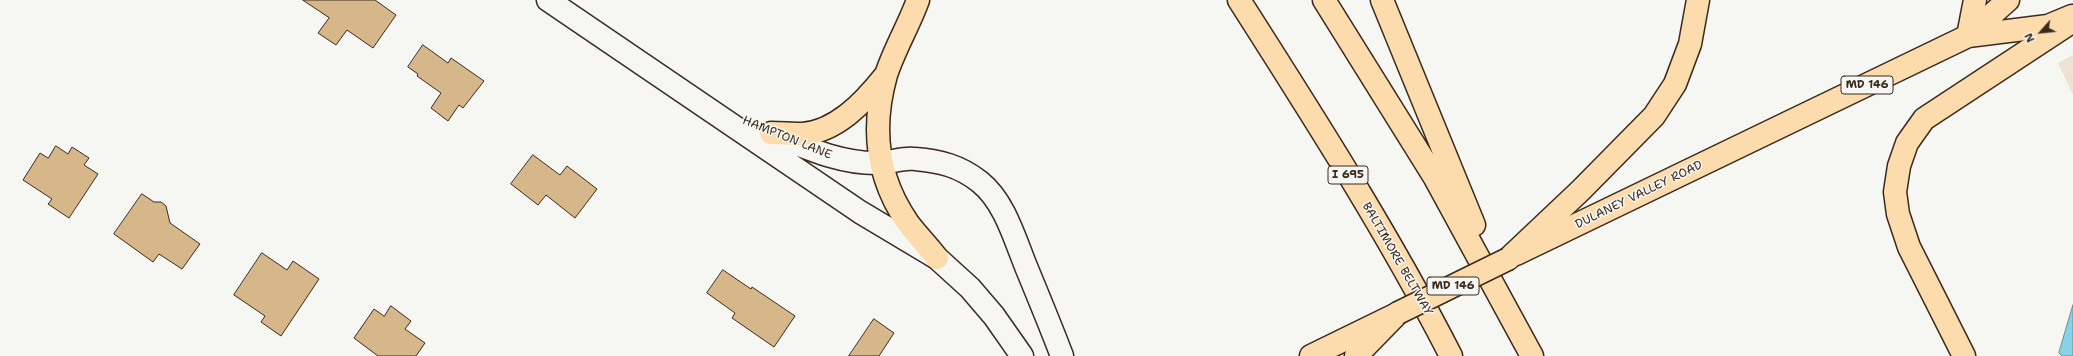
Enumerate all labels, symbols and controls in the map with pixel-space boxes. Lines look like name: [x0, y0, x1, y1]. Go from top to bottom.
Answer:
north arrow: [2021, 12, 2061, 52]
text: N: [2021, 30, 2039, 45]
road number: MD 146: [1841, 76, 1893, 94]
street label: HAMPTON LANE: [740, 113, 834, 163]
street label: DULANEY VALLEY ROAD: [1573, 158, 1705, 232]
road number: I 695: [1328, 166, 1368, 184]
street label: BALTIMORE BELTWAY: [1359, 200, 1435, 318]
road number: MD 146: [1427, 277, 1479, 295]

